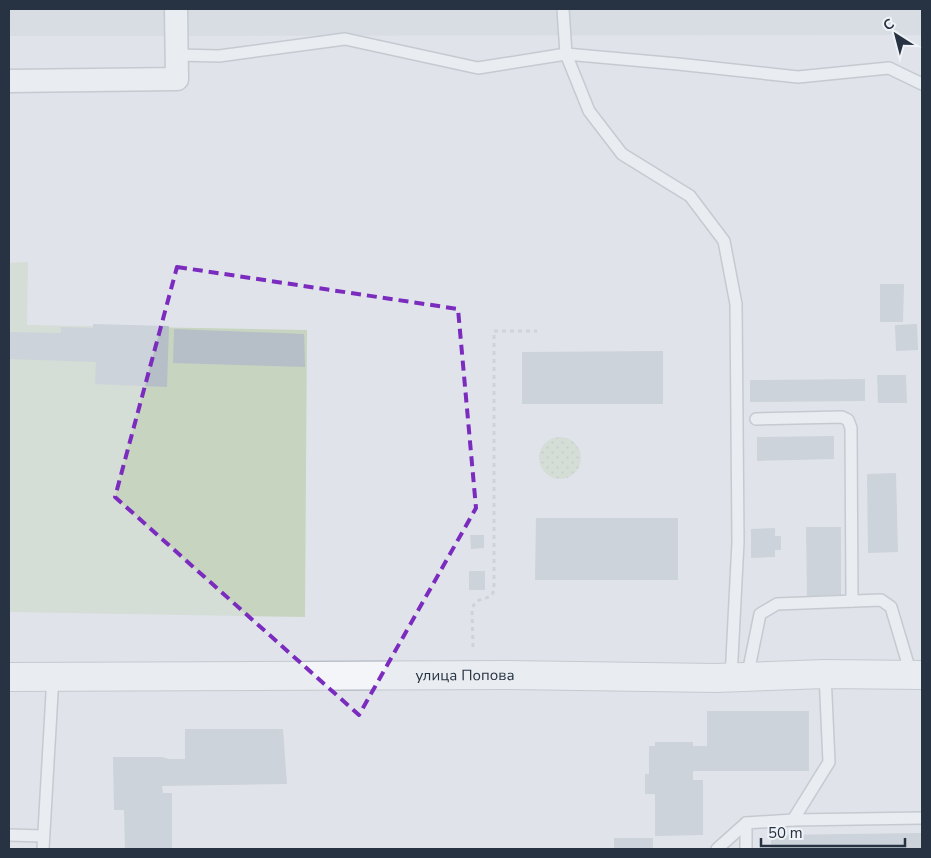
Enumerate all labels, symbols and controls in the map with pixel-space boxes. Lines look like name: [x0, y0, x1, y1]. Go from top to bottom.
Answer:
north arrow: [871, 10, 921, 60]
text: С: [879, 14, 898, 35]
street label: улица Попова: [415, 665, 515, 685]
scale bar: [761, 816, 905, 848]
text: 50 m: [768, 823, 803, 843]

